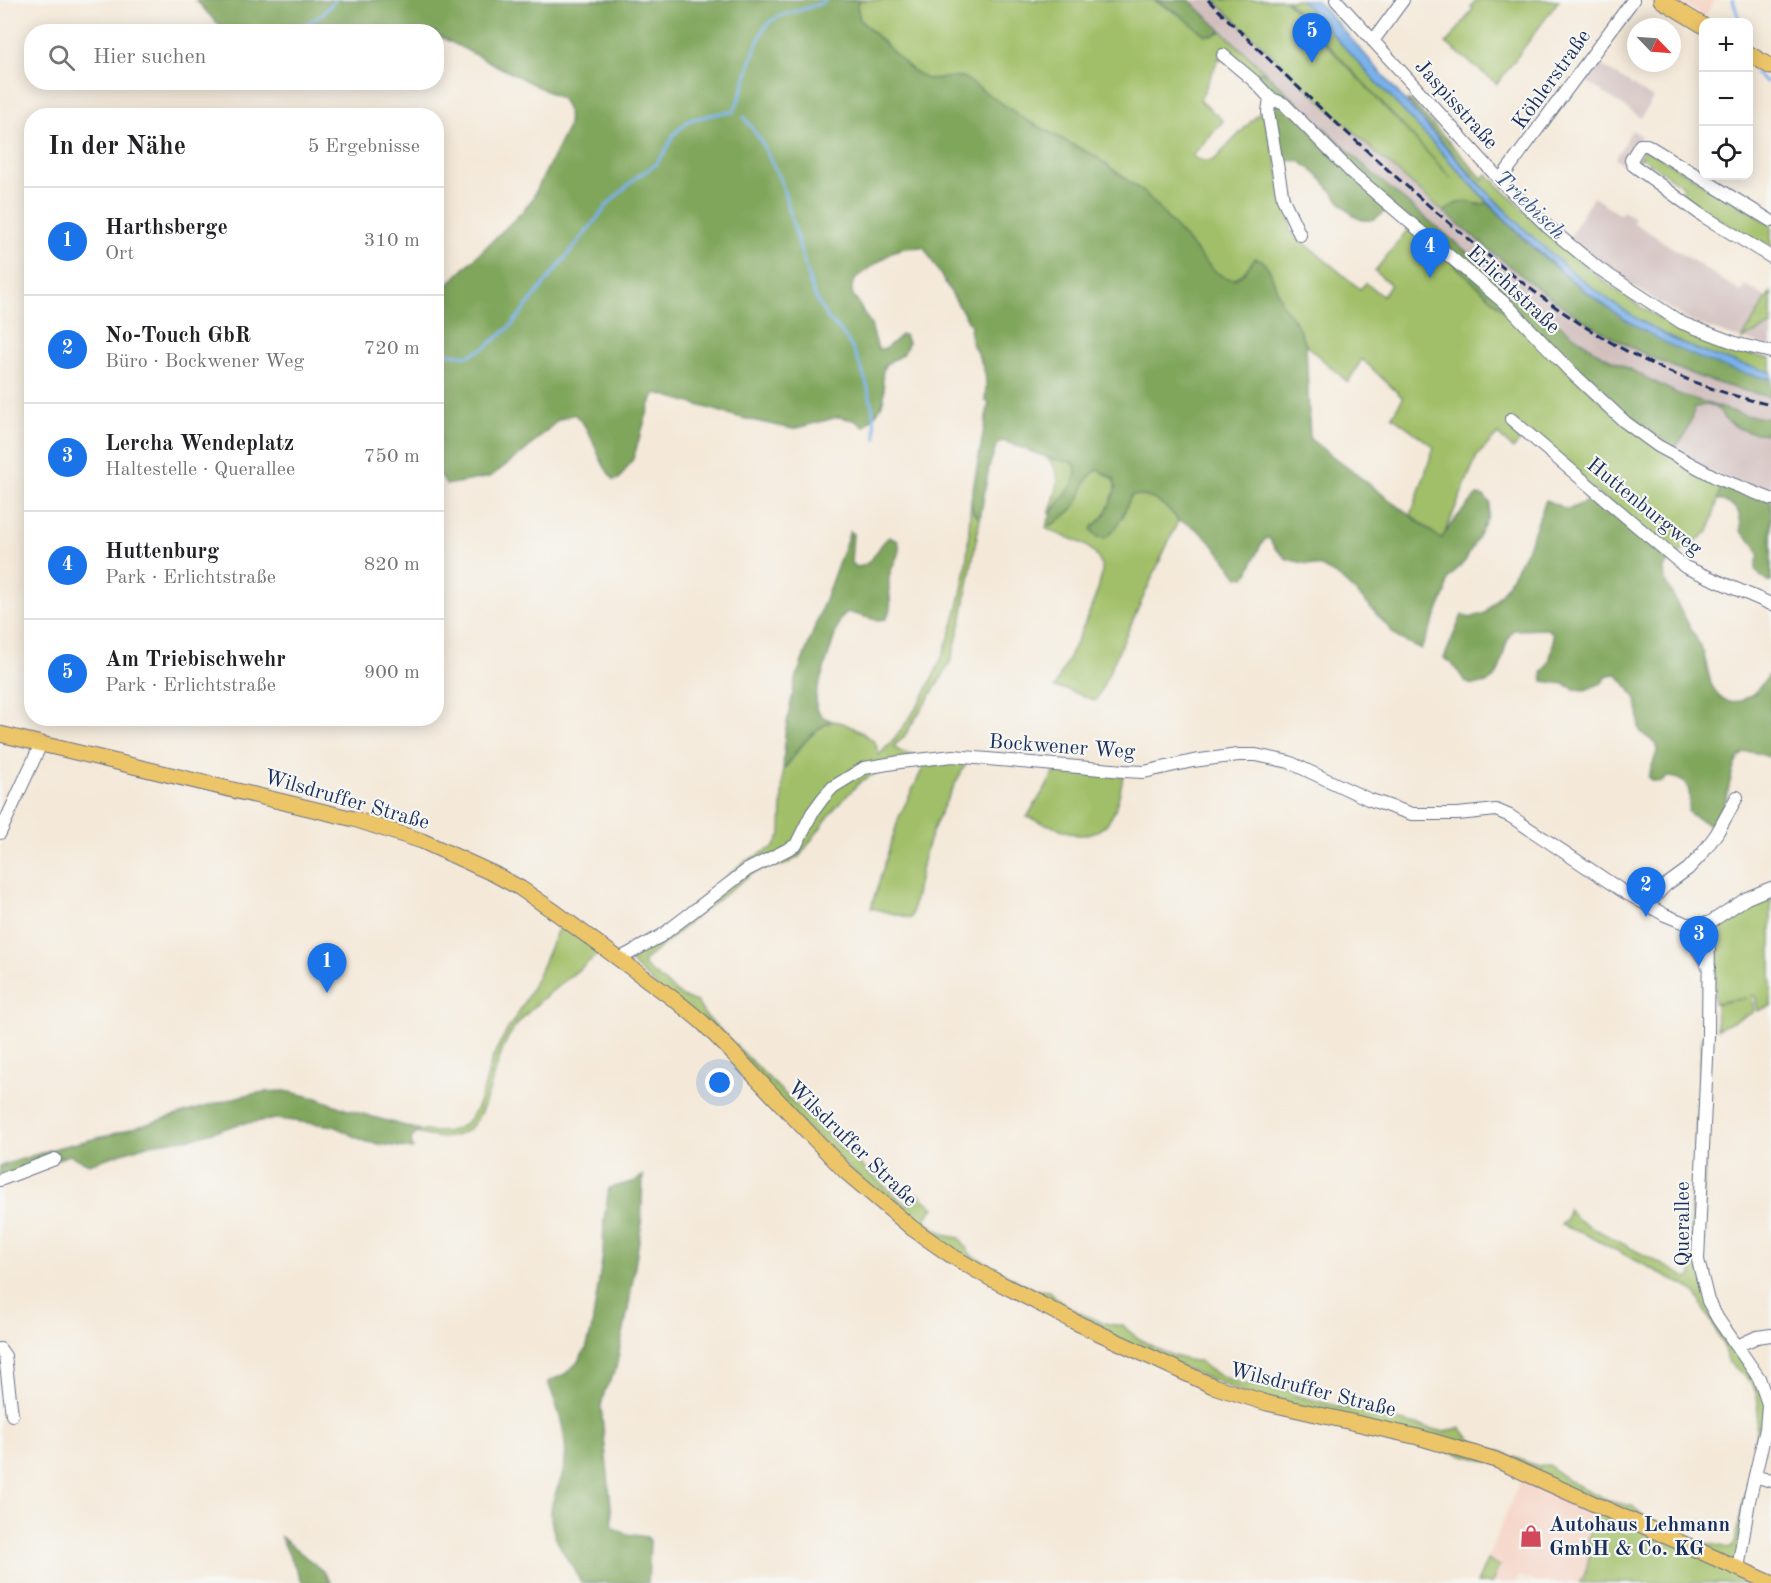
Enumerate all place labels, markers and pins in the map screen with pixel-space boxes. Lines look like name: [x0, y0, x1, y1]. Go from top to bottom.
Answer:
pin: 5: [1292, 14, 1332, 63]
pin: 4: [1410, 228, 1450, 278]
pin: 2: [1626, 868, 1666, 917]
pin: 3: [1680, 916, 1718, 966]
pin: 1: [308, 944, 346, 993]
place label: Autohaus Lehmann GmbH & Co. KG: [1549, 1515, 1730, 1560]
shop icon: Autohaus Lehmann GmbH & Co. KG: [1518, 1523, 1544, 1549]

